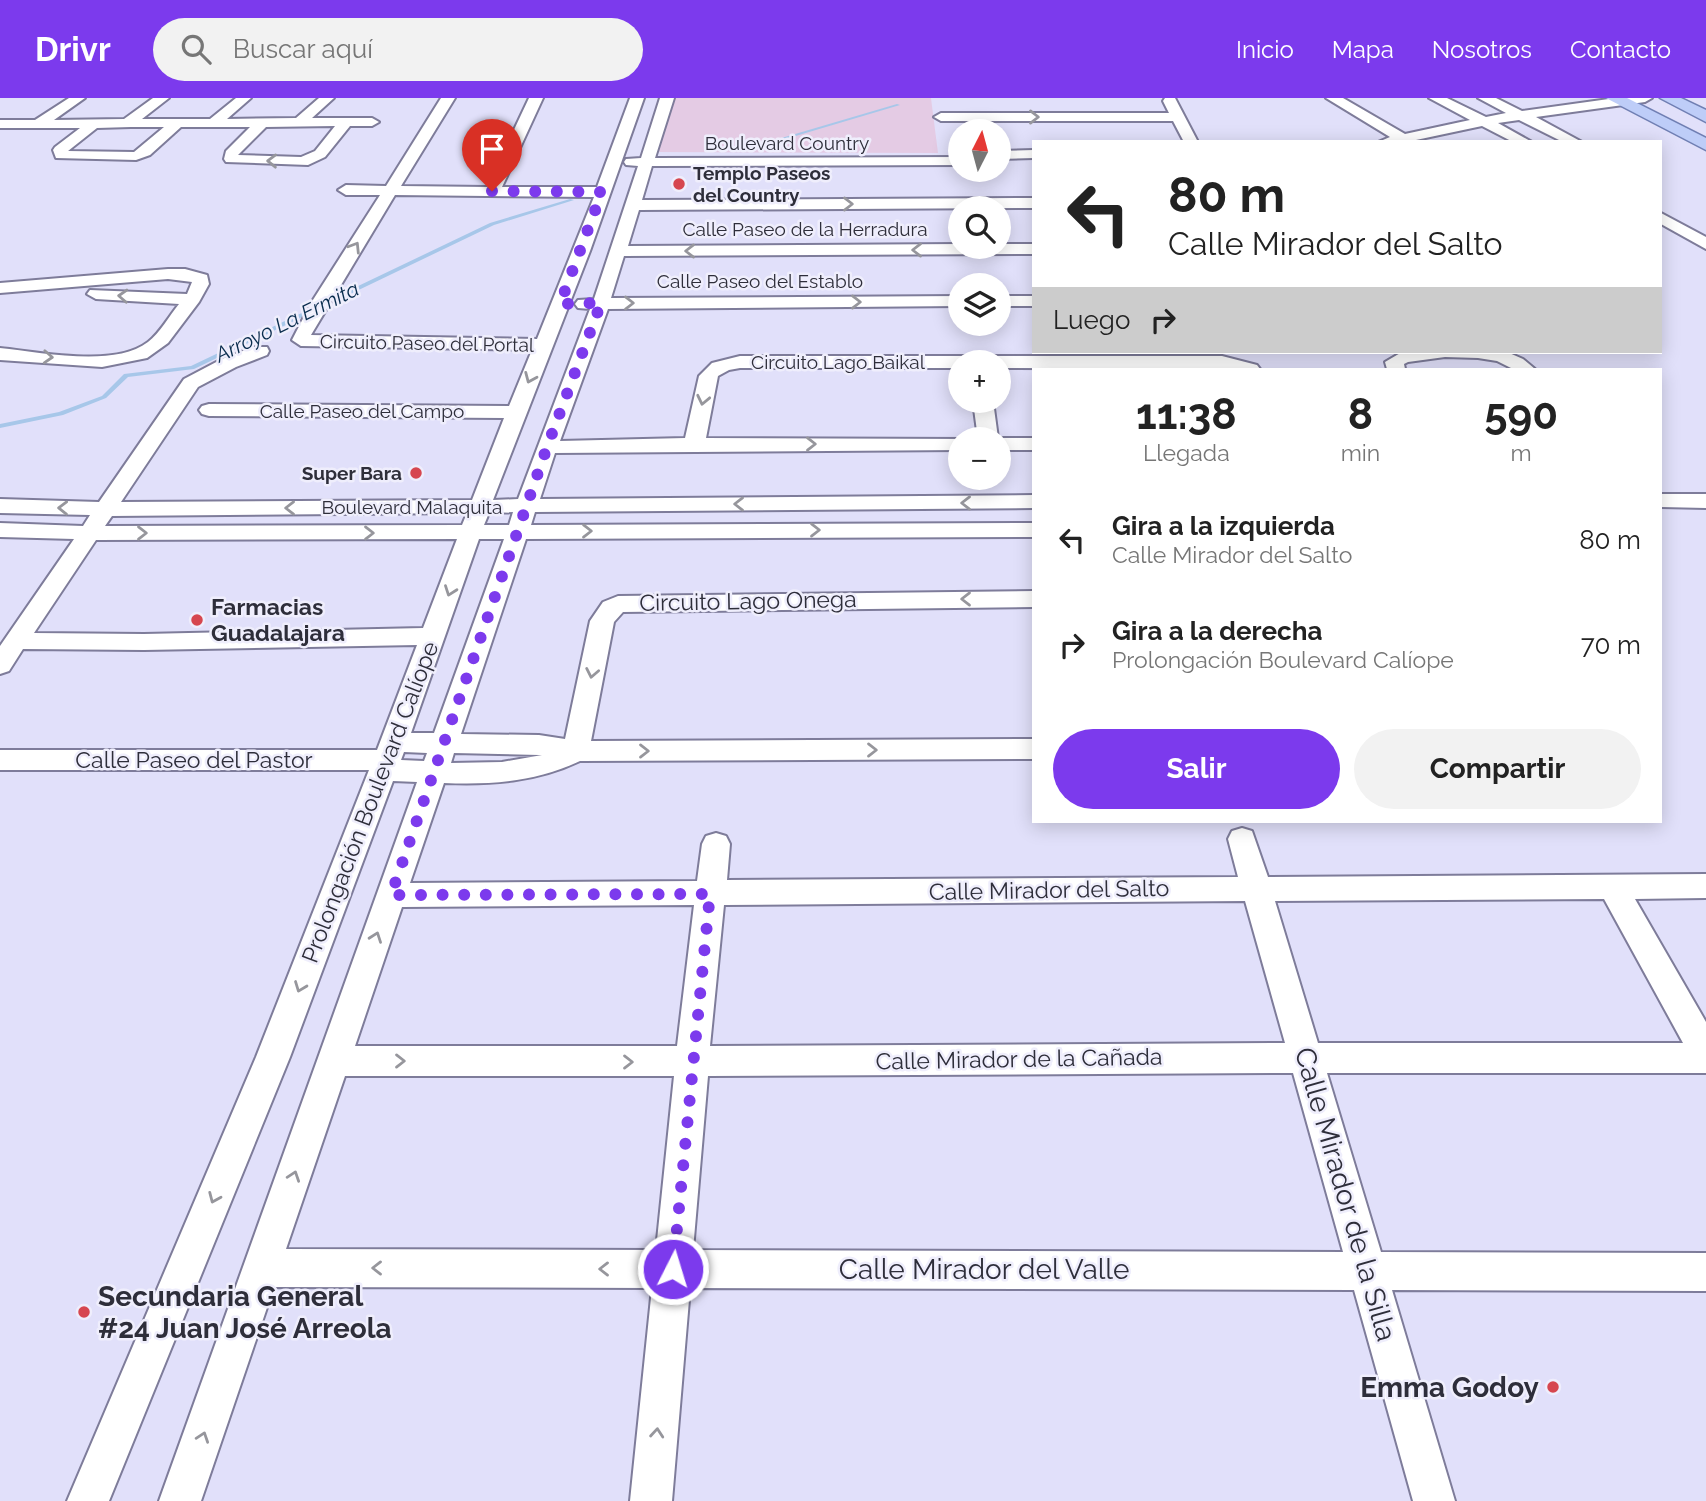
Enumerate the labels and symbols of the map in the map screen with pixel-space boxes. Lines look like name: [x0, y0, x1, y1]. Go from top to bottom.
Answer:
one-way arrow: [1029, 109, 1039, 125]
pin: [462, 119, 522, 191]
north arrow: [948, 119, 1012, 182]
street label: Boulevard Country: [705, 132, 869, 154]
one-way arrow: [267, 153, 277, 169]
place label: Templo Paseos del Country: [693, 162, 830, 206]
marker: Templo Paseos del Country: [671, 176, 687, 192]
one-way arrow: [843, 196, 853, 212]
street label: Calle Paseo de la Herradura: [682, 218, 928, 240]
one-way arrow: [347, 241, 360, 254]
one-way arrow: [911, 242, 922, 258]
one-way arrow: [684, 243, 694, 259]
street label: Calle Paseo del Establo: [657, 270, 863, 292]
water label: Arroyo La Ermita: [210, 276, 363, 368]
one-way arrow: [117, 289, 128, 304]
one-way arrow: [851, 294, 862, 310]
one-way arrow: [624, 295, 634, 311]
street label: Circuito Paseo del Portal: [320, 330, 535, 356]
one-way arrow: [42, 350, 53, 365]
street label: Circuito Lago Baikal: [751, 351, 926, 373]
one-way arrow: [524, 371, 538, 383]
one-way arrow: [697, 394, 712, 406]
street label: Calle Paseo del Campo: [260, 400, 464, 422]
one-way arrow: [807, 436, 817, 452]
place label: Super Bara: [302, 462, 402, 484]
marker: Super Bara: [408, 465, 424, 481]
one-way arrow: [960, 495, 971, 511]
street label: Boulevard Malaquita: [322, 496, 502, 518]
one-way arrow: [733, 496, 743, 512]
one-way arrow: [57, 500, 68, 516]
one-way arrow: [285, 500, 295, 516]
one-way arrow: [810, 522, 820, 538]
one-way arrow: [582, 523, 593, 539]
one-way arrow: [137, 525, 147, 541]
one-way arrow: [364, 525, 375, 541]
one-way arrow: [444, 584, 458, 596]
street label: Circuito Lago Onega: [639, 585, 857, 616]
one-way arrow: [960, 592, 971, 607]
place label: Farmacias Guadalajara: [211, 593, 345, 646]
marker: Farmacias Guadalajara: [189, 612, 205, 628]
street label: Prolongación Boulevard Calíope: [296, 637, 443, 966]
one-way arrow: [585, 667, 600, 679]
one-way arrow: [867, 742, 878, 758]
one-way arrow: [640, 743, 650, 759]
street label: Calle Paseo del Pastor: [75, 746, 313, 773]
street label: Calle Mirador del Salto: [929, 874, 1169, 905]
one-way arrow: [368, 932, 382, 944]
one-way arrow: [294, 980, 308, 992]
street label: Calle Mirador de la Cañada: [875, 1042, 1163, 1075]
street label: Calle Mirador de la Silla: [1288, 1043, 1403, 1345]
one-way arrow: [396, 1053, 406, 1069]
one-way arrow: [623, 1054, 634, 1070]
one-way arrow: [285, 1170, 300, 1182]
one-way arrow: [209, 1191, 223, 1203]
position arrow: [636, 1232, 710, 1306]
street label: Calle Mirador del Valle: [839, 1253, 1129, 1286]
one-way arrow: [371, 1260, 382, 1276]
one-way arrow: [599, 1261, 609, 1277]
place label: Secundaria General #24 Juan José Arreola: [98, 1280, 392, 1345]
marker: Secundaria General #24 Juan José Arreola: [76, 1304, 92, 1320]
place label: Emma Godoy: [1360, 1371, 1540, 1404]
marker: Emma Godoy: [1545, 1379, 1561, 1395]
one-way arrow: [649, 1427, 664, 1438]
one-way arrow: [195, 1431, 209, 1443]

